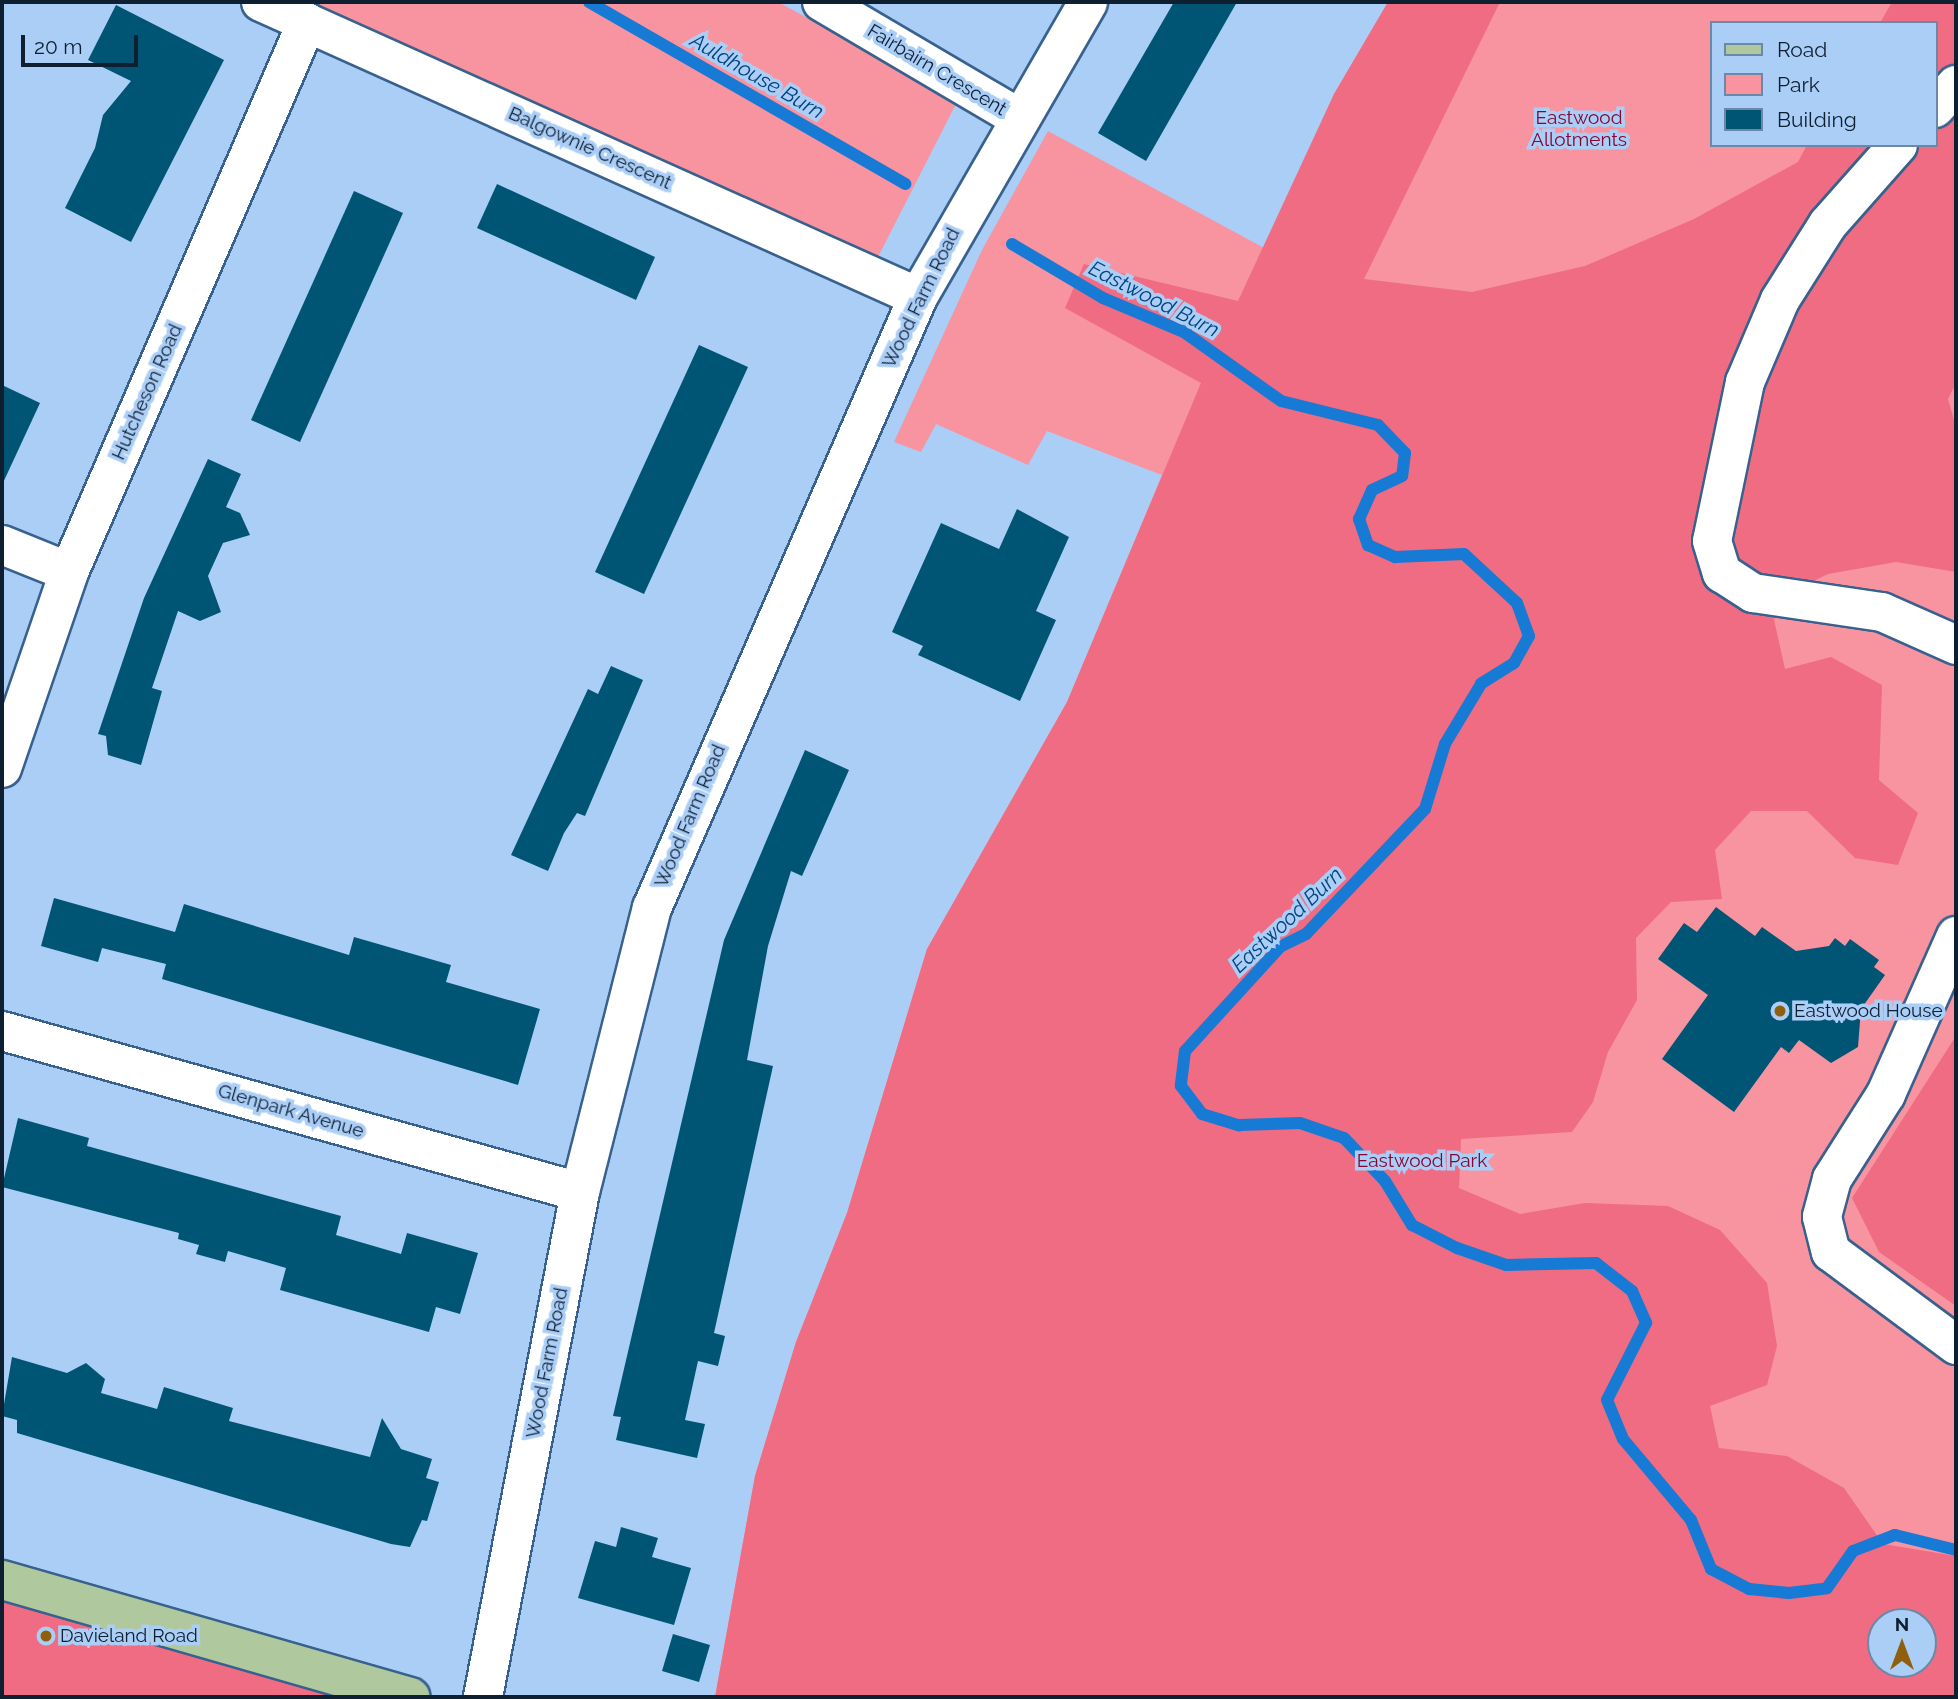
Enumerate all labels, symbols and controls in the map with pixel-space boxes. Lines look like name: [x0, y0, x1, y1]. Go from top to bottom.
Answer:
street label: Fairbairn Crescent: [863, 19, 1011, 121]
scale bar: [24, 21, 142, 65]
legend: [1710, 21, 1937, 147]
water label: Auldhouse Burn: [686, 28, 828, 124]
text: 20 m: [34, 34, 82, 59]
text: Road: [1777, 37, 1827, 62]
text: Park: [1777, 72, 1820, 97]
street label: Balgownie Crescent: [505, 102, 675, 194]
park label: Eastwood Allotments: [1531, 107, 1627, 151]
text: Building: [1777, 107, 1857, 132]
street label: Wood Farm Road: [877, 224, 965, 372]
water label: Eastwood Burn: [1085, 255, 1223, 343]
street label: Hutcheson Road: [107, 321, 187, 463]
street label: Wood Farm Road: [650, 741, 730, 891]
water label: Eastwood Burn: [1226, 862, 1348, 978]
place label: Eastwood House: [1794, 1000, 1943, 1022]
marker: Eastwood House: [1772, 1003, 1788, 1019]
street label: Glenpark Avenue: [215, 1079, 367, 1143]
park label: Eastwood Park: [1357, 1150, 1487, 1172]
street label: Wood Farm Road: [521, 1286, 573, 1440]
north arrow: [1867, 1608, 1937, 1678]
text: N: [1895, 1613, 1909, 1635]
place label: Davieland Road: [60, 1625, 198, 1647]
marker: Davieland Road: [38, 1628, 54, 1644]

